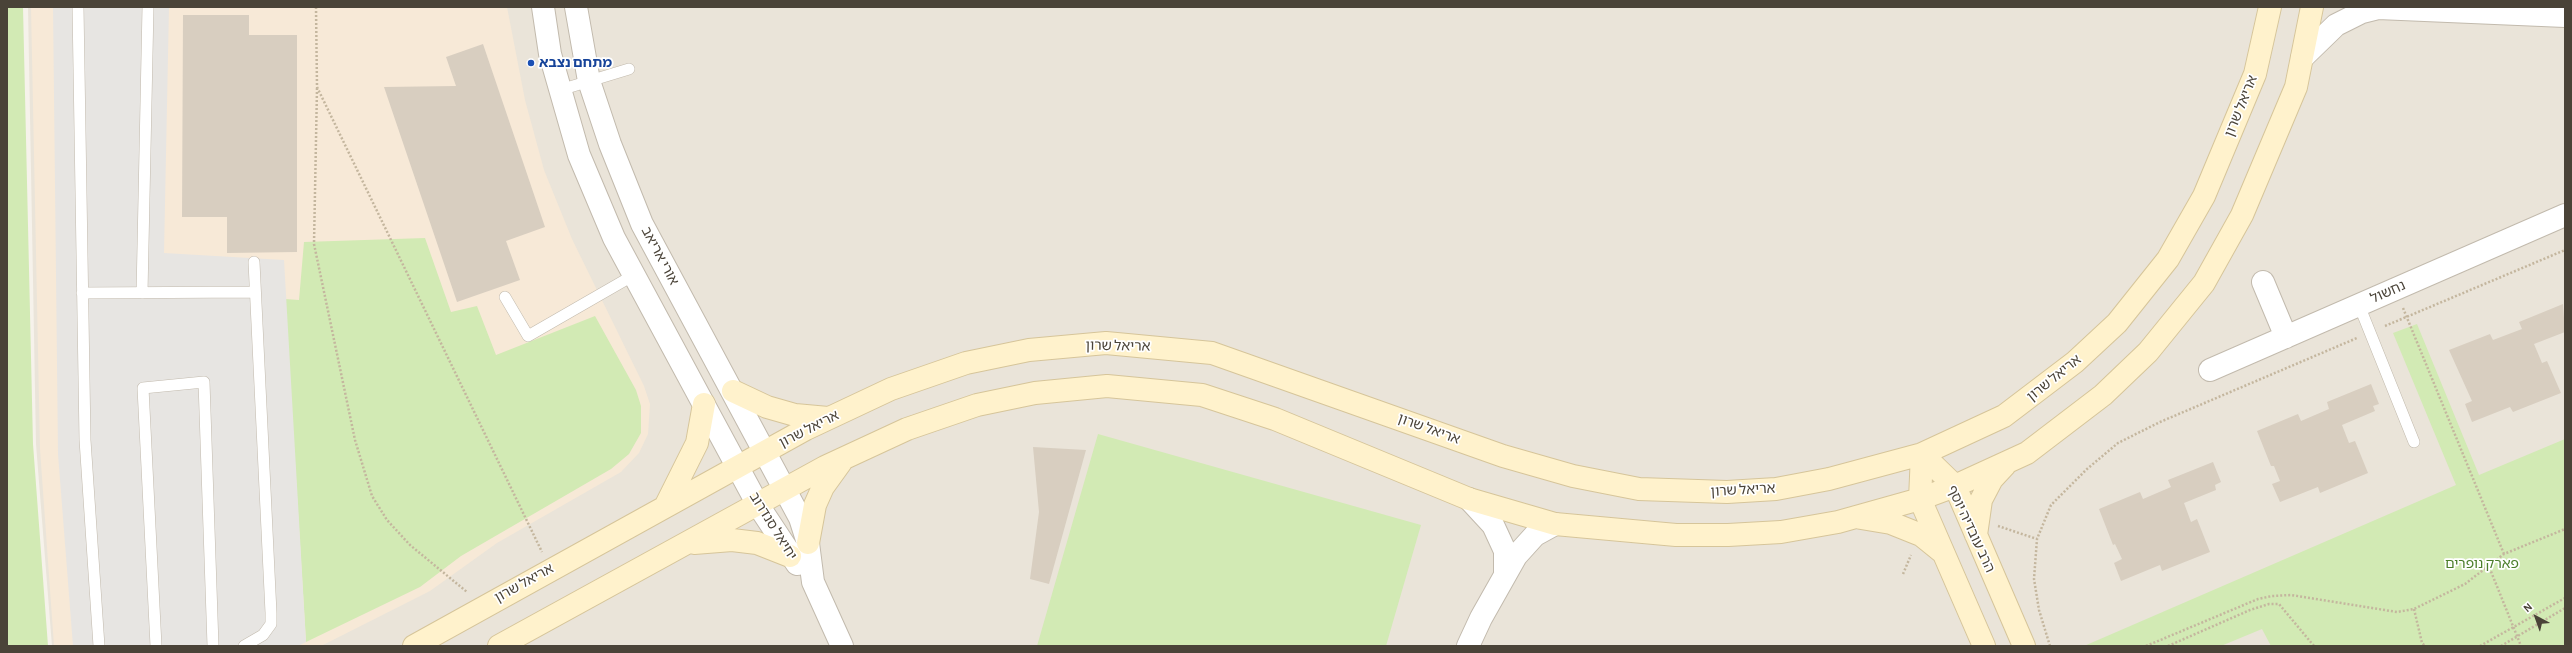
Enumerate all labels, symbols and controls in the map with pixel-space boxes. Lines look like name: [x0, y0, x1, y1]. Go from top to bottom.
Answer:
place label: מתחם נצבא: [539, 55, 612, 71]
marker: מתחם נצבא: [526, 58, 536, 68]
street label: אריאל שרון: [2221, 73, 2261, 139]
street label: אורי אריאב: [638, 224, 682, 288]
street label: נחשול: [2368, 277, 2408, 307]
street label: אריאל שרון: [1085, 337, 1151, 355]
street label: אריאל שרון: [2023, 351, 2085, 405]
street label: אריאל שרון: [776, 407, 842, 451]
street label: אריאל שרון: [1396, 410, 1462, 448]
street label: אריאל שרון: [1710, 480, 1776, 500]
street label: הרב עובדיה יוסף: [1943, 483, 1999, 575]
street label: יחיאל סנדרוב: [746, 489, 800, 563]
park label: פארק נופרים: [2445, 556, 2519, 572]
street label: אריאל שרון: [492, 560, 556, 606]
north arrow: [2516, 597, 2556, 637]
text: N: [2521, 601, 2534, 614]

